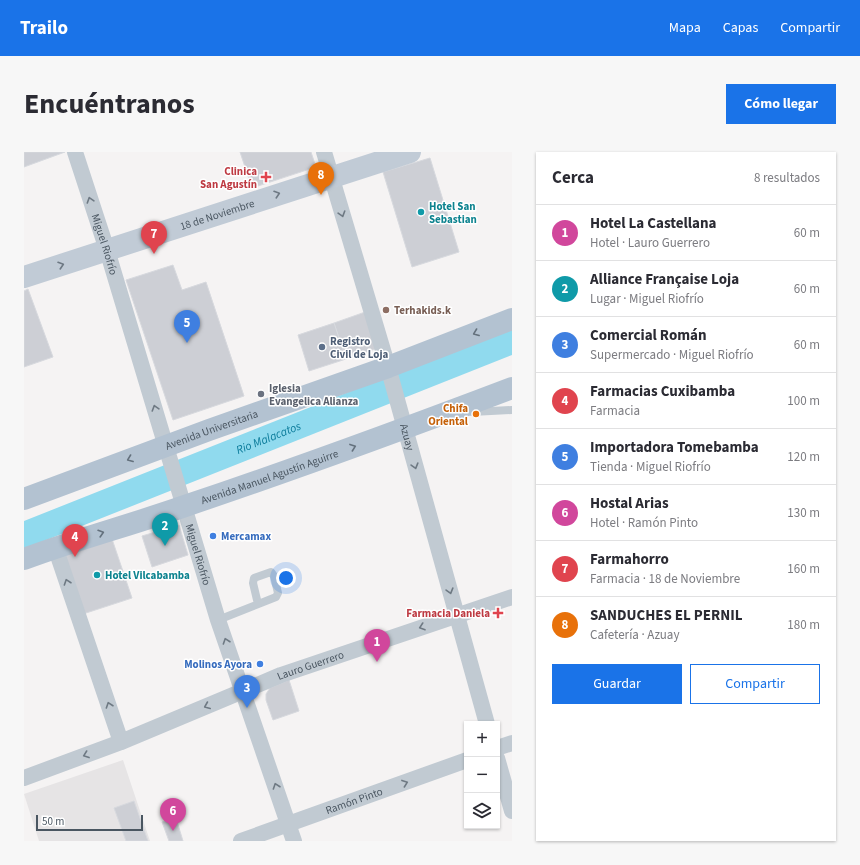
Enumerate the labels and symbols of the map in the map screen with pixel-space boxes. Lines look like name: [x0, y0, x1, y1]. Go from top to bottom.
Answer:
pin: 8: [308, 162, 334, 195]
place label: Clinica San Agustín: [200, 164, 257, 192]
marker: Clinica San Agustín: [260, 171, 272, 183]
one-way arrow: [273, 191, 280, 199]
street label: 18 de Noviembre: [178, 196, 257, 234]
one-way arrow: [87, 197, 95, 204]
place label: Hotel San Sebastian: [429, 199, 477, 227]
marker: Hotel San Sebastian: [416, 207, 426, 217]
one-way arrow: [337, 210, 346, 217]
street label: Miguel Riofrío: [88, 212, 121, 277]
pin: 7: [141, 221, 167, 254]
one-way arrow: [57, 261, 64, 270]
place label: Terhakids.k: [394, 303, 451, 318]
marker: Terhakids.k: [381, 305, 391, 315]
pin: 5: [174, 310, 200, 343]
one-way arrow: [472, 329, 479, 337]
place label: Registro Civil de Loja: [330, 334, 388, 362]
marker: Registro Civil de Loja: [317, 342, 327, 352]
place label: Iglesia Evangelica Alianza: [269, 381, 359, 409]
marker: Iglesia Evangelica Alianza: [256, 389, 266, 399]
place label: Chifa Oriental: [428, 401, 469, 429]
one-way arrow: [151, 405, 160, 412]
street label: Avenida Universitaria: [163, 406, 260, 454]
marker: Chifa Oriental: [471, 409, 481, 419]
water label: Rio Malacatos: [234, 418, 304, 459]
street label: Azuay: [396, 422, 418, 452]
one-way arrow: [349, 443, 356, 452]
street label: Avenida Manuel Agustín Aguirre: [199, 446, 341, 508]
one-way arrow: [127, 455, 134, 463]
one-way arrow: [410, 463, 418, 470]
pin: 2: [152, 513, 178, 546]
street label: Miguel Riofrío: [182, 522, 214, 587]
pin: 4: [62, 524, 88, 557]
one-way arrow: [97, 529, 104, 538]
place label: Mercamax: [221, 529, 271, 544]
marker: Mercamax: [208, 531, 218, 541]
place label: Hotel Vilcabamba: [105, 568, 190, 583]
your location: [276, 568, 296, 588]
marker: Hotel Vilcabamba: [92, 570, 102, 580]
one-way arrow: [63, 579, 72, 586]
one-way arrow: [445, 588, 454, 595]
place label: Farmacia Daniela: [406, 606, 490, 621]
marker: Farmacia Daniela: [493, 608, 503, 618]
one-way arrow: [418, 622, 425, 630]
pin: 1: [364, 629, 390, 662]
one-way arrow: [222, 637, 230, 644]
street label: Lauro Guerrero: [275, 647, 346, 684]
place label: Molinos Ayora: [184, 657, 252, 672]
marker: Molinos Ayora: [255, 659, 265, 669]
pin: 3: [234, 675, 260, 708]
one-way arrow: [203, 701, 211, 709]
one-way arrow: [105, 702, 113, 709]
one-way arrow: [83, 750, 90, 758]
one-way arrow: [401, 779, 408, 787]
one-way arrow: [272, 783, 280, 790]
street label: Ramón Pinto: [324, 784, 385, 818]
pin: 6: [160, 798, 186, 831]
scale bar: [36, 813, 143, 832]

